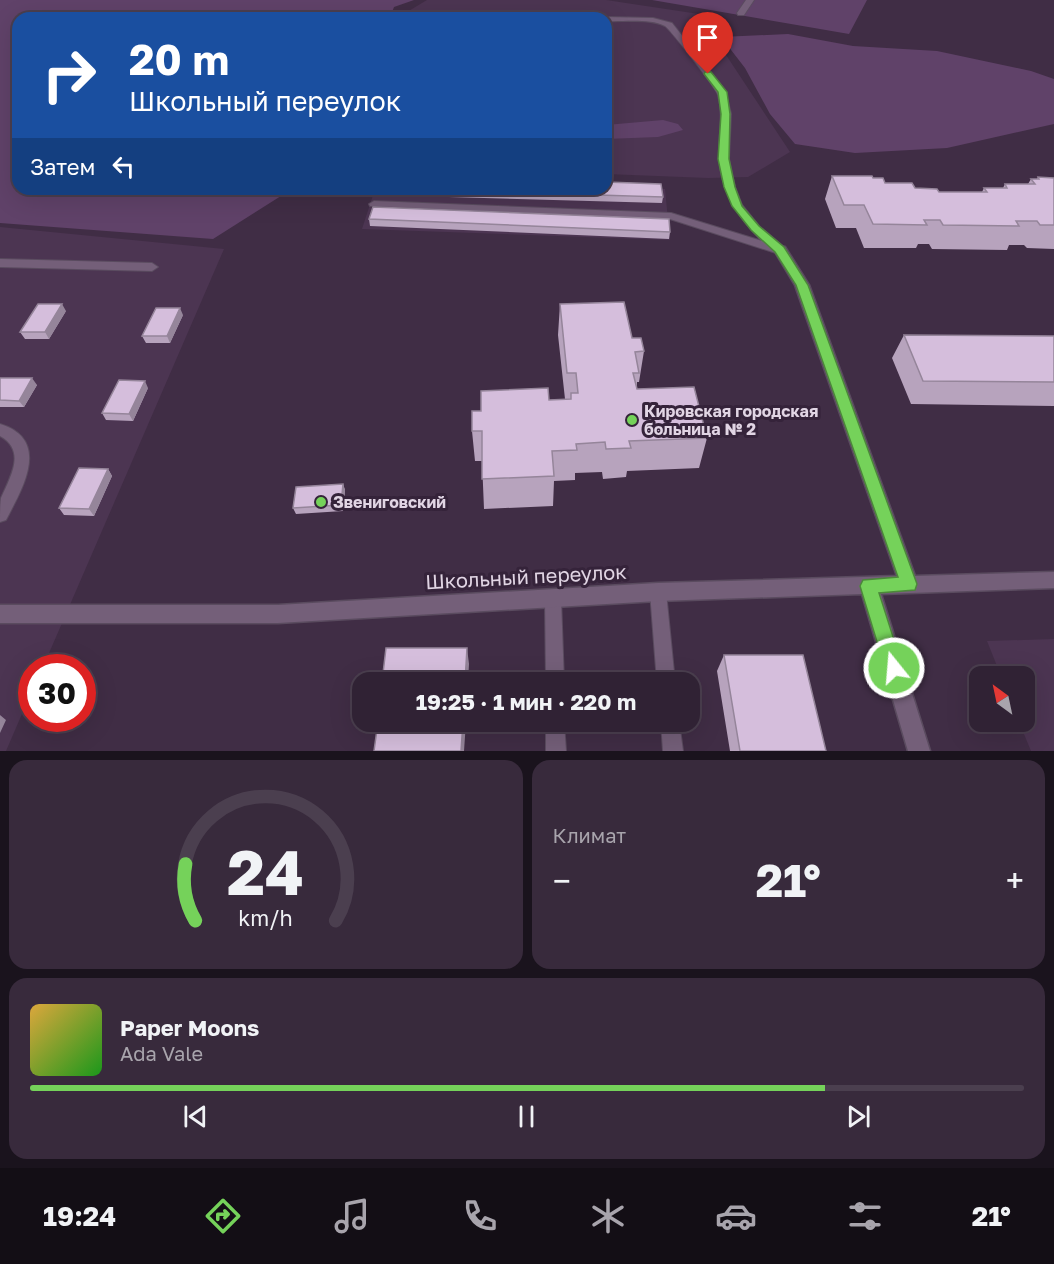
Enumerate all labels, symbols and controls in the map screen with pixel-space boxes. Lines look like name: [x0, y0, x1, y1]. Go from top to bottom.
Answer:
pin: [682, 12, 733, 74]
icon: arrive: [691, 21, 724, 54]
text: 20 m: [129, 34, 229, 84]
icon: right: [30, 36, 108, 114]
text: Школьный переулок: [129, 85, 401, 117]
icon: left: [107, 150, 140, 183]
text: Затем: [30, 153, 95, 180]
place label: Кировская городская больница № 2: [644, 401, 818, 439]
marker: Кировская городская больница № 2: [625, 413, 639, 427]
place label: Звениговский: [333, 492, 446, 512]
marker: Звениговский: [314, 495, 328, 509]
street label: Школьный переулок: [425, 559, 627, 593]
position arrow: [862, 636, 926, 700]
speed limit sign: 30: [18, 654, 96, 732]
north arrow: [969, 666, 1035, 732]
map controls: [969, 666, 1035, 732]
text: 19:25 · 1 мин · 220 m: [416, 688, 636, 715]
text: Климат: [553, 823, 626, 847]
text: 24: [227, 834, 304, 909]
text: 21°: [756, 853, 821, 907]
text: −: [553, 861, 571, 900]
text: +: [1006, 861, 1024, 900]
text: km/h: [238, 906, 293, 932]
text: Paper Moons: [120, 1014, 259, 1041]
text: Ada Vale: [120, 1041, 203, 1065]
icon: previous: [179, 1100, 212, 1133]
icon: pause: [510, 1100, 543, 1133]
icon: next: [842, 1100, 875, 1133]
icon: directions: [202, 1195, 244, 1237]
icon: music: [331, 1195, 373, 1237]
icon: phone: [459, 1195, 501, 1237]
icon: climate: [587, 1195, 629, 1237]
icon: car: [715, 1195, 757, 1237]
icon: filters: [844, 1195, 886, 1237]
text: 19:24: [43, 1200, 116, 1232]
text: 21°: [972, 1200, 1011, 1232]

